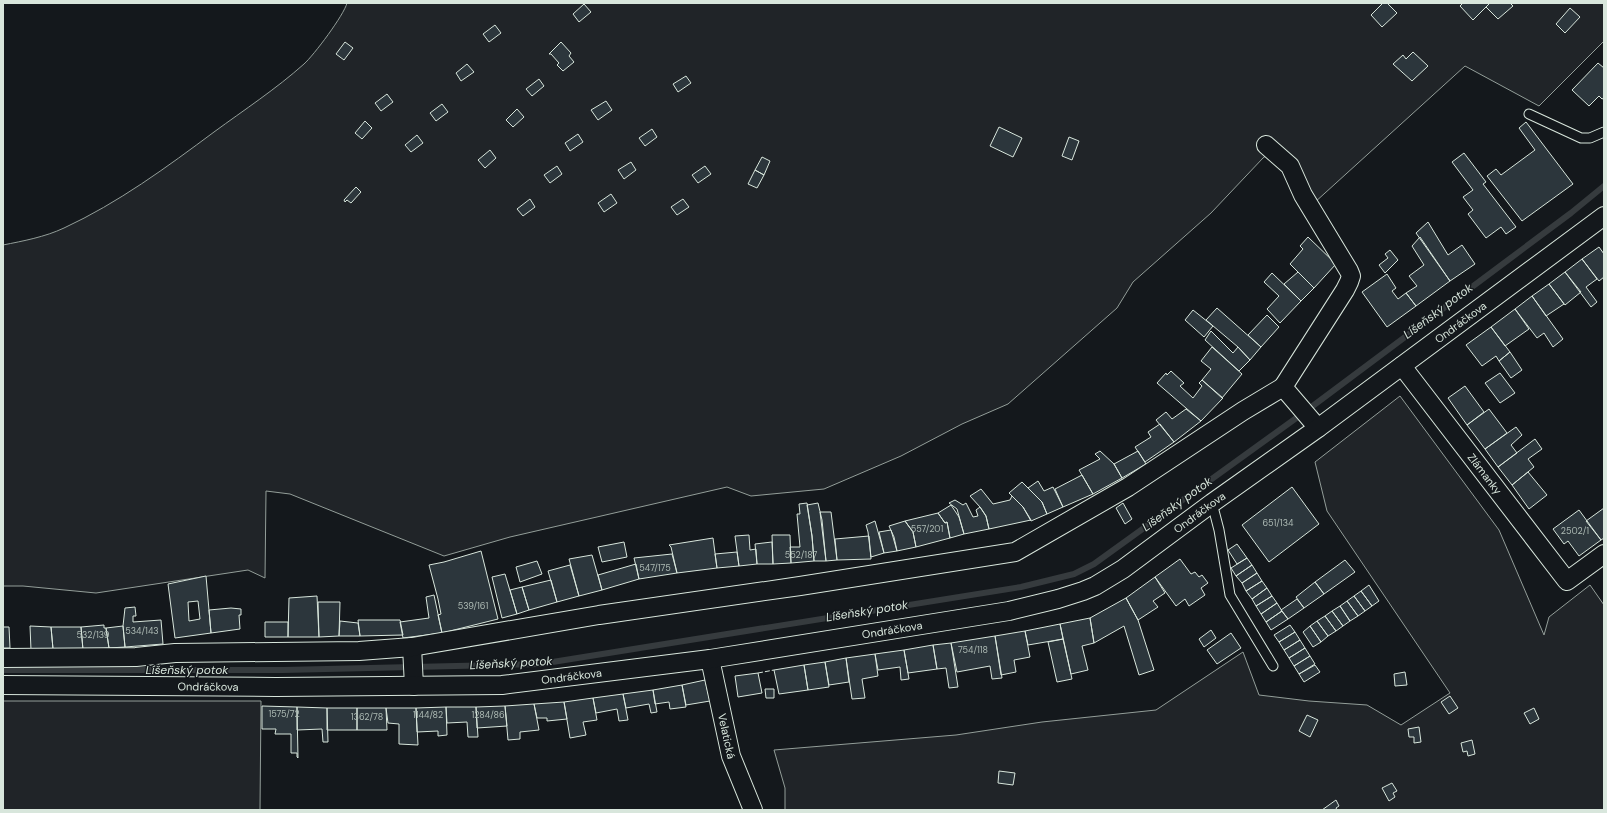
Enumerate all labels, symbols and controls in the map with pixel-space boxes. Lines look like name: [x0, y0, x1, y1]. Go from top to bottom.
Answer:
water label: Líšeňský potok: [1400, 279, 1477, 342]
street label: Ondráčkova: [1432, 299, 1489, 346]
street label: Zlámanky: [1465, 451, 1505, 497]
water label: Líšeňský potok: [1139, 473, 1216, 535]
street label: Ondráčkova: [1171, 489, 1228, 536]
house number: 651/134: [1263, 517, 1294, 529]
house number: 557/201: [911, 523, 943, 535]
house number: 2502/1: [1561, 525, 1589, 537]
house number: 552/187: [785, 549, 817, 561]
house number: 547/175: [639, 562, 671, 574]
water label: Líšeňský potok: [825, 596, 910, 625]
house number: 539/161: [458, 600, 488, 612]
street label: Ondráčkova: [861, 618, 923, 642]
house number: 534/143: [125, 625, 159, 637]
house number: 532/139: [76, 629, 110, 641]
house number: 754/118: [958, 644, 988, 656]
water label: Líšeňský potok: [469, 653, 554, 673]
water label: Líšeňský potok: [145, 662, 229, 678]
street label: Ondráčkova: [540, 666, 603, 687]
street label: Ondráčkova: [177, 679, 239, 694]
house number: 1575/72: [268, 708, 300, 720]
house number: 1144/82: [413, 709, 443, 721]
house number: 1284/86: [471, 709, 505, 721]
house number: 1362/78: [351, 711, 383, 723]
street label: Velatická: [715, 712, 738, 760]

